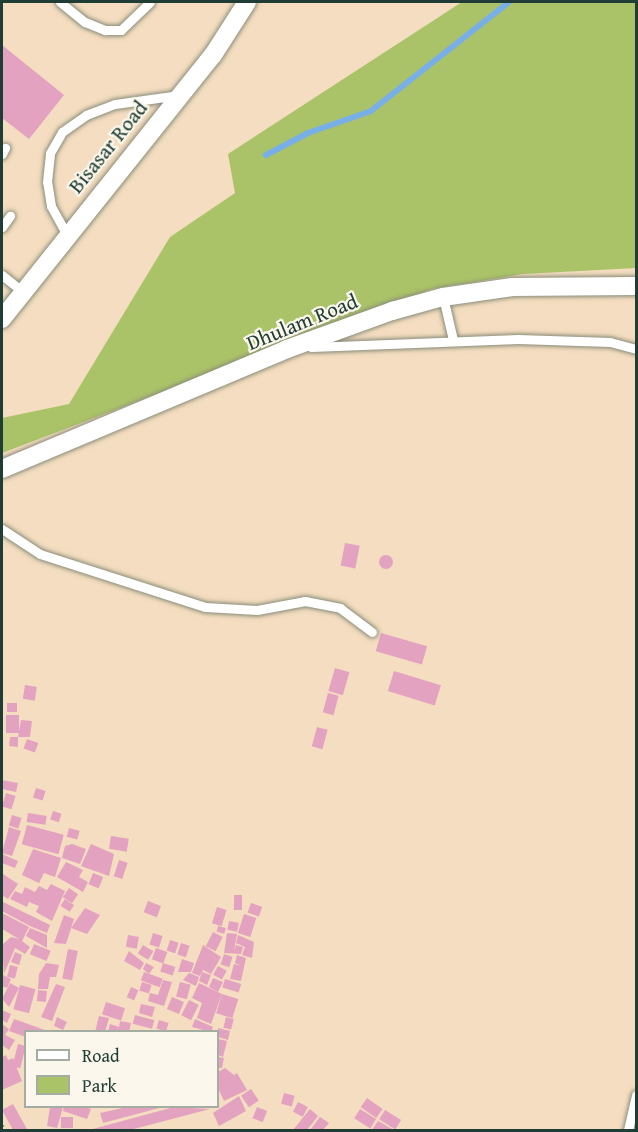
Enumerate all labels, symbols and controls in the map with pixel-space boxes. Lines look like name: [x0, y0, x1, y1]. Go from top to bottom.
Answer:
street label: Bisasar Road: [63, 96, 153, 198]
street label: Dhulam Road: [243, 288, 361, 356]
legend: [24, 1030, 219, 1108]
text: Road: [82, 1042, 120, 1069]
text: Park: [82, 1072, 117, 1099]

